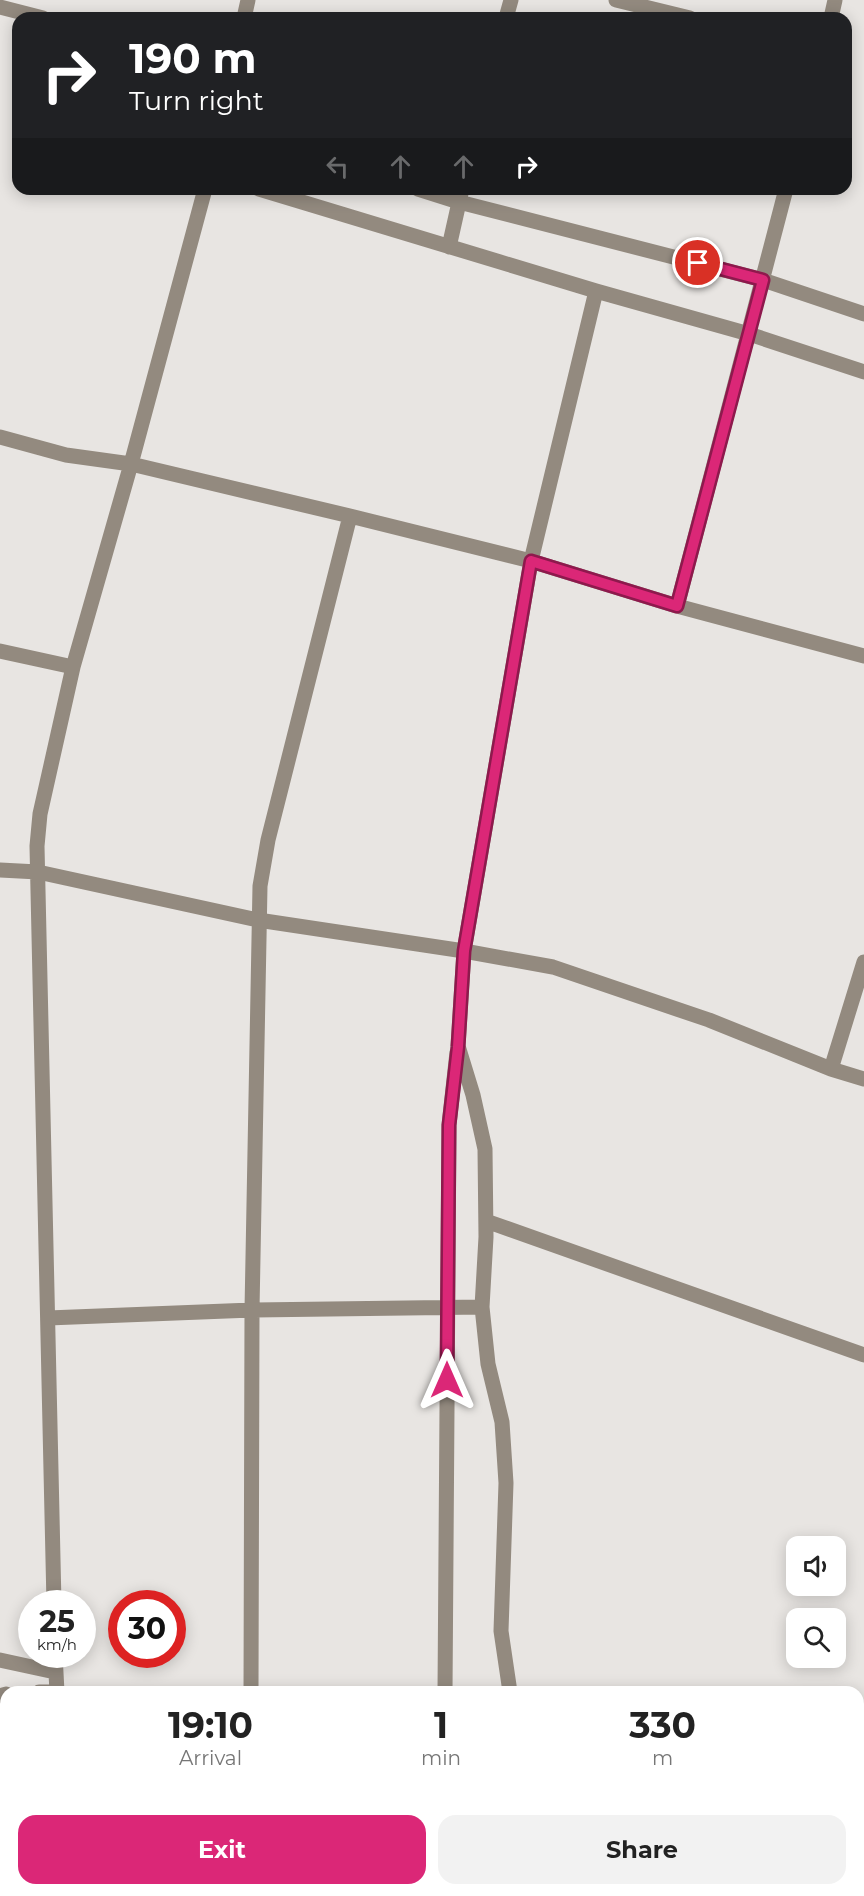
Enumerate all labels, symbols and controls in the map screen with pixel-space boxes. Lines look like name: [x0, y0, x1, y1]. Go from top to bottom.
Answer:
text: 190 m: [129, 32, 257, 84]
icon: right: [30, 36, 108, 114]
text: Turn right: [129, 84, 264, 117]
icon: left: [321, 150, 354, 183]
icon: ahead: [384, 150, 417, 183]
icon: ahead: [447, 150, 480, 183]
icon: right: [510, 150, 543, 183]
pin: [672, 237, 723, 288]
icon: arrive: [681, 246, 714, 279]
position arrow: [415, 1348, 479, 1412]
map controls: [786, 1536, 846, 1668]
button: sound: [786, 1536, 846, 1596]
speed limit sign: 30: [108, 1590, 186, 1668]
text: 25: [39, 1603, 75, 1640]
button: search: [786, 1608, 846, 1668]
text: km/h: [37, 1635, 77, 1654]
text: 19:10: [168, 1703, 253, 1747]
text: 1: [434, 1703, 448, 1747]
text: 330: [629, 1703, 696, 1747]
text: Arrival: [179, 1746, 242, 1770]
text: min: [421, 1746, 461, 1770]
text: m: [652, 1746, 673, 1770]
button: Exit: [18, 1815, 426, 1884]
button: Share: [438, 1815, 846, 1884]

